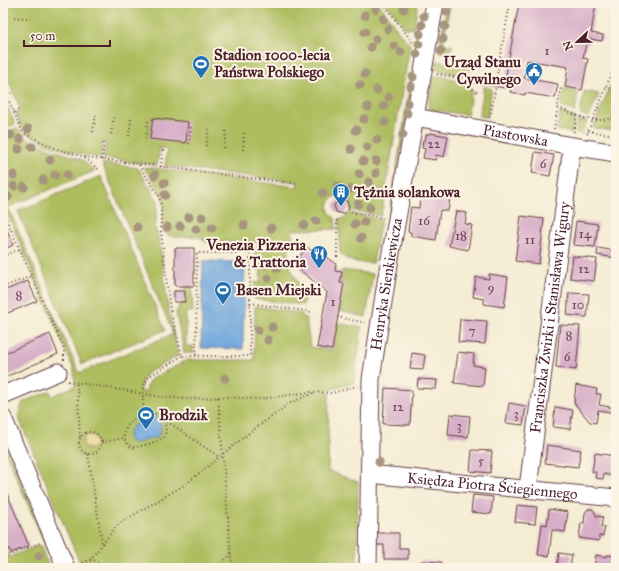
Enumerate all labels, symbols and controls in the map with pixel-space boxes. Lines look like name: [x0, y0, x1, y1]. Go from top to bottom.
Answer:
scale bar: [24, 22, 110, 48]
north arrow: [557, 22, 597, 62]
text: 50 m: [30, 29, 55, 43]
text: N: [560, 38, 576, 52]
house number: 1: [544, 43, 550, 59]
place label: Stadion 1000-lecia Państwa Polskiego: [214, 46, 331, 82]
place label: Urząd Stanu Cywilnego: [444, 53, 521, 89]
sports icon: Stadion 1000-lecia Państwa Polskiego: [191, 54, 211, 79]
public building icon: Urząd Stanu Cywilnego: [524, 61, 544, 86]
street label: Piastowska: [481, 121, 550, 150]
house number: 22: [428, 136, 441, 152]
house number: 6: [540, 156, 547, 172]
building icon: Tężnia solankowa: [331, 182, 351, 207]
place label: Tężnia solankowa: [353, 183, 461, 201]
street label: Franciszka Żwirki i Stanisława Wigury: [526, 200, 574, 434]
house number: 16: [418, 213, 430, 229]
street label: Henryka Sienkiewicza: [367, 216, 406, 352]
house number: 14: [579, 226, 592, 242]
house number: 18: [455, 228, 467, 244]
house number: 11: [525, 232, 535, 248]
place label: Venezia Pizzeria & Trattoria: [205, 236, 307, 271]
restaurant icon: Venezia Pizzeria & Trattoria: [309, 244, 329, 269]
house number: 12: [578, 261, 590, 277]
sports icon: Basen Miejski: [213, 280, 233, 305]
house number: 9: [488, 280, 495, 296]
place label: Basen Miejski: [236, 281, 322, 300]
house number: 8: [16, 288, 23, 304]
house number: 1: [330, 294, 336, 310]
house number: 10: [572, 297, 584, 313]
house number: 7: [469, 323, 476, 339]
house number: 8: [566, 328, 573, 344]
house number: 6: [564, 349, 571, 365]
house number: 12: [392, 399, 404, 415]
sports icon: Brodzik: [136, 405, 156, 430]
place label: Brodzik: [159, 406, 209, 424]
house number: 3: [513, 406, 519, 422]
house number: 3: [456, 418, 462, 434]
house number: 5: [478, 453, 484, 469]
street label: Księdza Piotra Ściegiennego: [406, 469, 579, 503]

